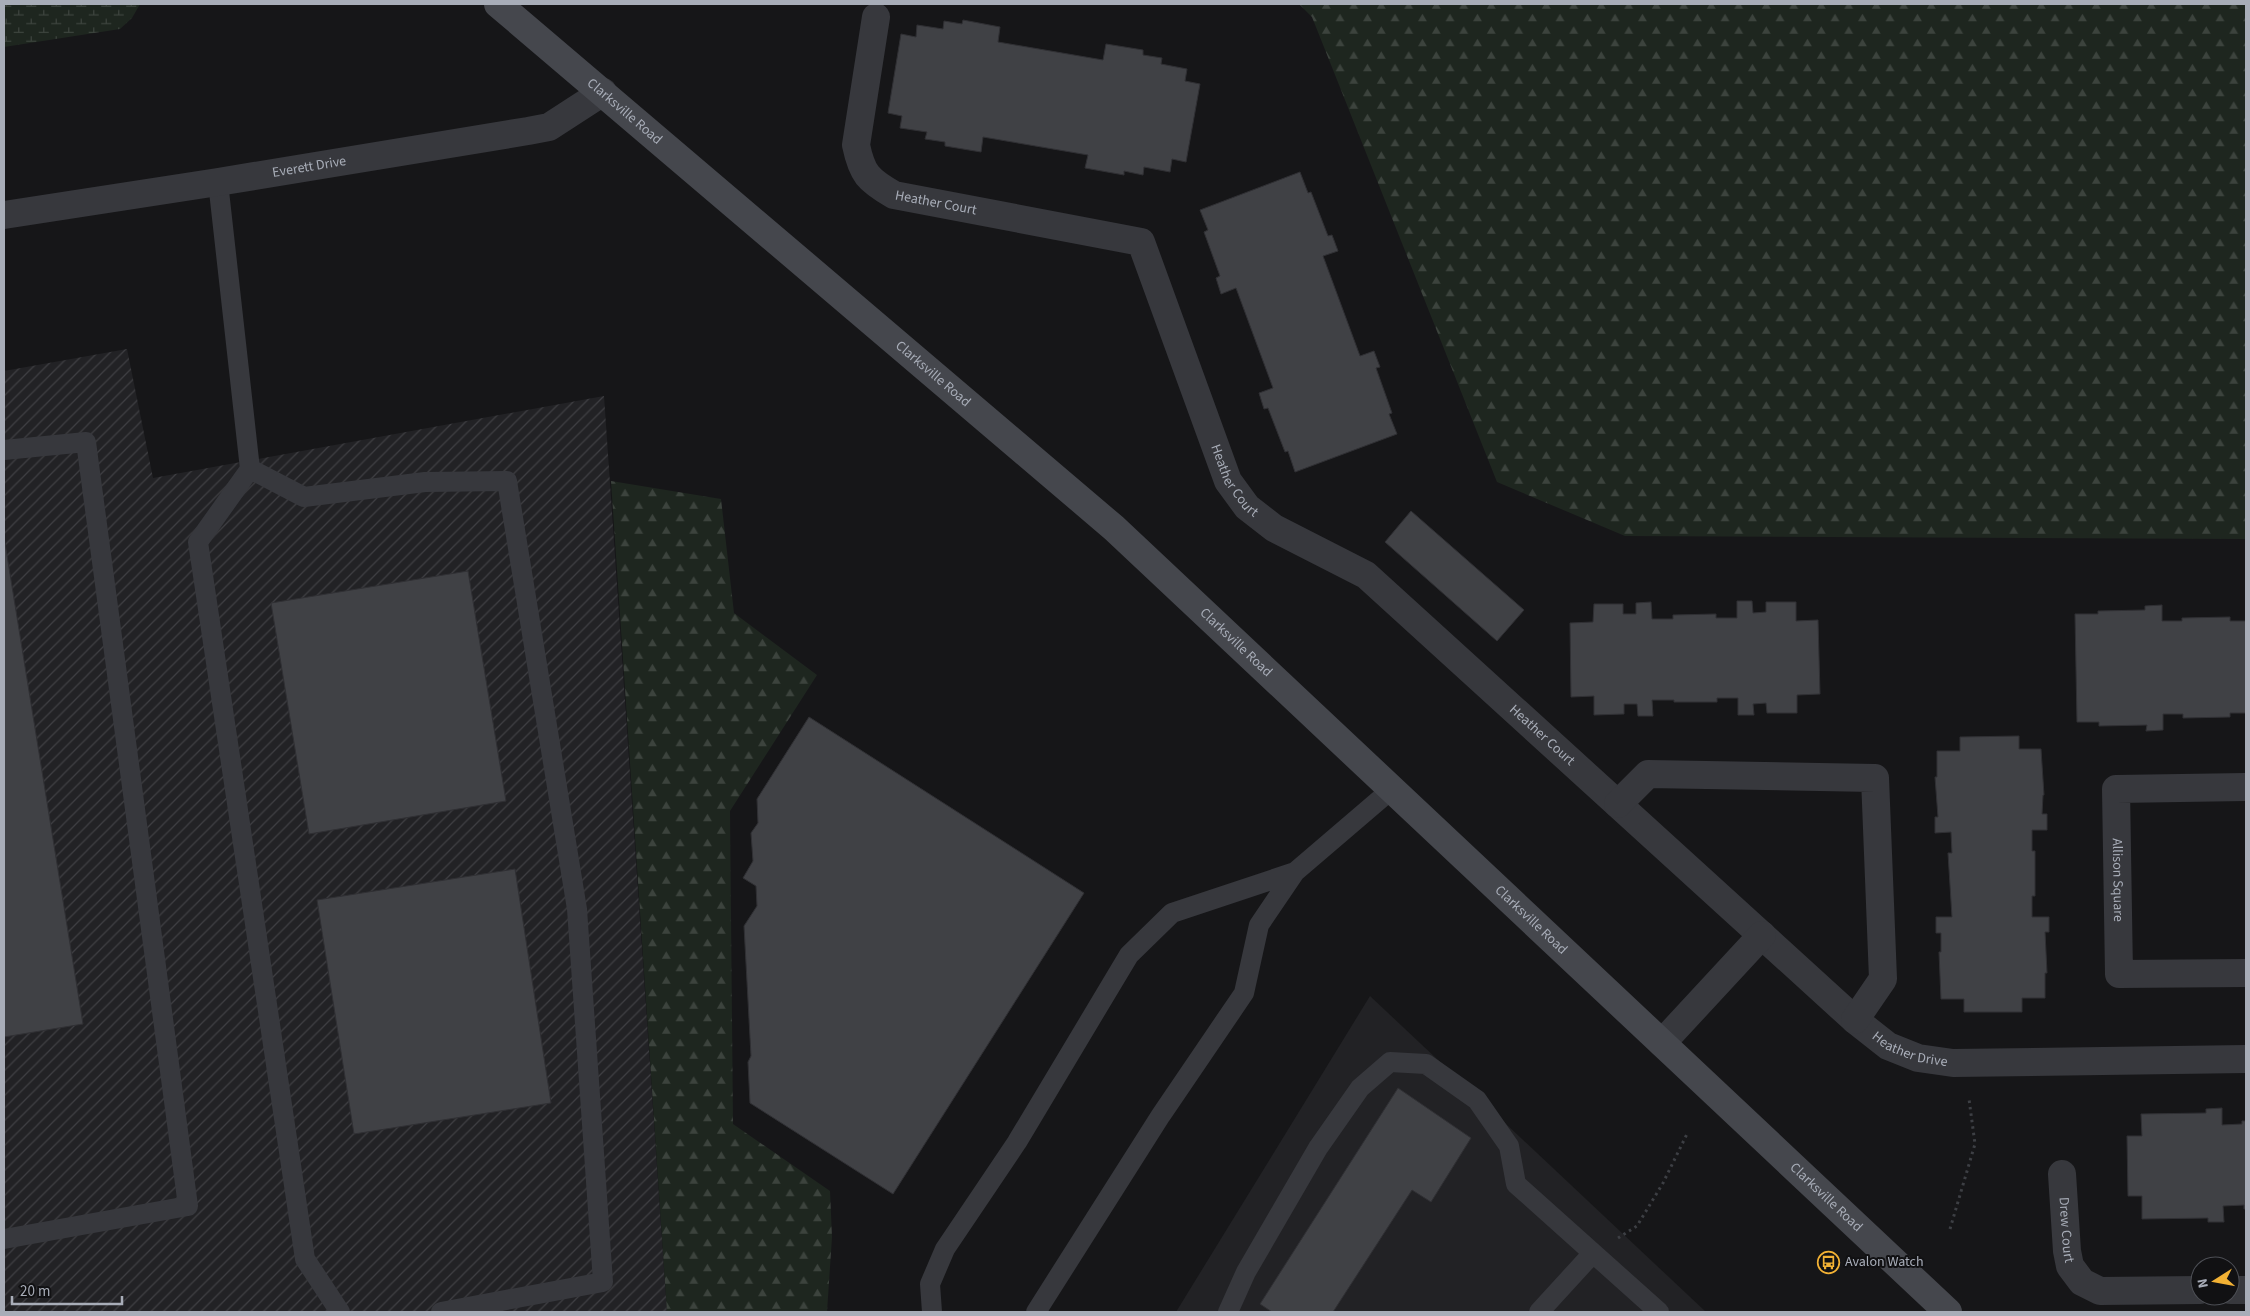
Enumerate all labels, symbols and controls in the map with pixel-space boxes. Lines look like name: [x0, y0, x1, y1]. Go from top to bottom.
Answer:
street label: Clarksville Road: [582, 74, 666, 149]
street label: Everett Drive: [271, 151, 348, 183]
street label: Heather Court: [893, 185, 979, 221]
street label: Clarksville Road: [891, 336, 975, 412]
street label: Heather Court: [1205, 441, 1263, 522]
street label: Clarksville Road: [1195, 603, 1277, 682]
street label: Heather Court: [1505, 700, 1580, 771]
street label: Allison Square: [2107, 838, 2128, 922]
street label: Clarksville Road: [1490, 881, 1572, 959]
street label: Heather Drive: [1868, 1027, 1949, 1072]
street label: Clarksville Road: [1785, 1158, 1867, 1237]
street label: Drew Court: [2054, 1196, 2079, 1265]
bus stop icon: Avalon Watch: [1817, 1250, 1841, 1274]
place label: Avalon Watch: [1845, 1252, 1924, 1272]
north arrow: [2190, 1256, 2240, 1306]
scale bar: [12, 1274, 122, 1306]
text: N: [2193, 1277, 2214, 1290]
text: 20 m: [20, 1281, 50, 1302]

